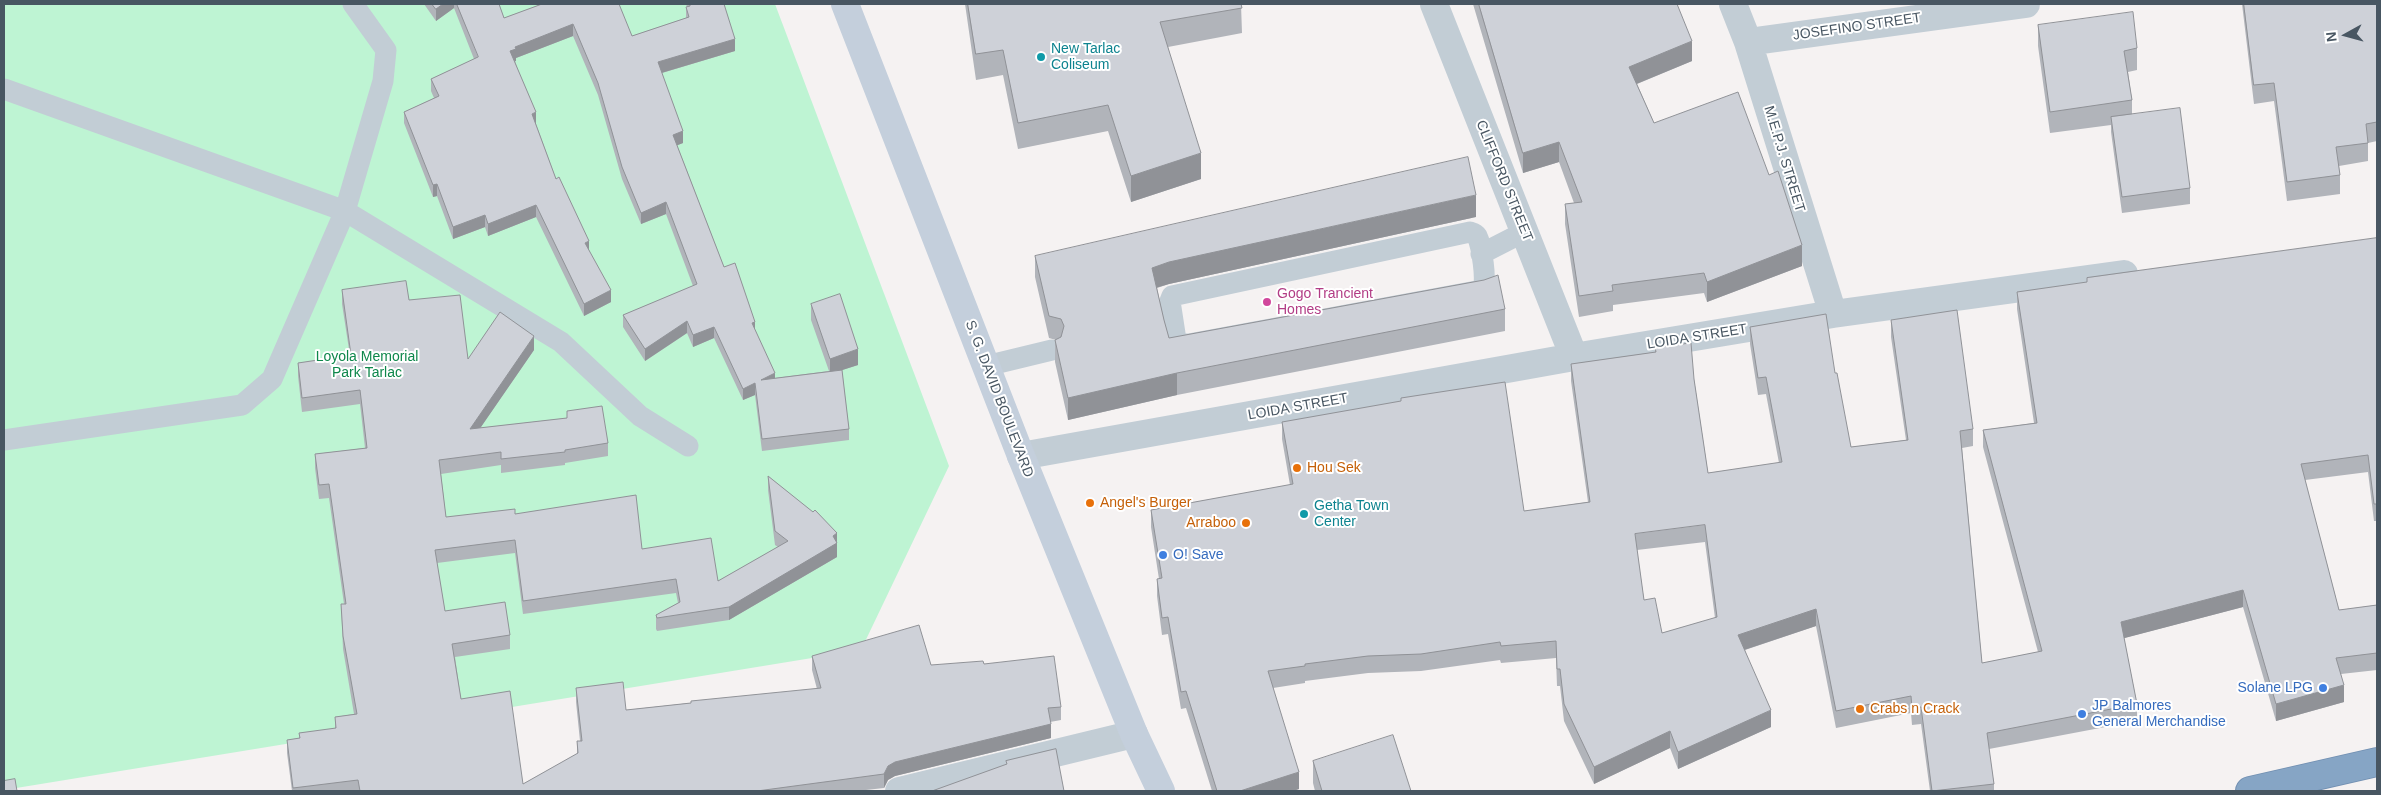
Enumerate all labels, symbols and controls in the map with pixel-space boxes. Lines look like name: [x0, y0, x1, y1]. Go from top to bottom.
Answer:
street label: JOSEFINO STREET: [1792, 10, 1922, 44]
north arrow: [2321, 10, 2371, 60]
text: N: [2323, 31, 2340, 43]
place label: New Tarlac Coliseum: [1051, 41, 1120, 74]
marker: New Tarlac Coliseum: [1035, 51, 1047, 63]
street label: M.E.P.J. STREET: [1760, 104, 1808, 214]
street label: CLIFFORD STREET: [1472, 118, 1536, 244]
place label: Gogo Trancient Homes: [1277, 286, 1373, 318]
marker: Gogo Trancient Homes: [1261, 296, 1273, 308]
street label: S. G. DAVID BOULEVARD: [961, 318, 1037, 480]
street label: LOIDA STREET: [1646, 321, 1748, 353]
park label: Loyola Memorial Park Tarlac: [316, 349, 418, 382]
street label: LOIDA STREET: [1247, 390, 1349, 424]
place label: Hou Sek: [1307, 460, 1361, 476]
marker: Hou Sek: [1291, 462, 1303, 474]
place label: Angel's Burger: [1100, 495, 1191, 511]
marker: Angel's Burger: [1084, 497, 1096, 509]
place label: Getha Town Center: [1314, 498, 1389, 530]
marker: Getha Town Center: [1298, 508, 1310, 520]
place label: Arraboo: [1186, 515, 1236, 531]
marker: Arraboo: [1240, 517, 1252, 529]
place label: O! Save: [1173, 547, 1224, 563]
marker: O! Save: [1157, 549, 1169, 561]
place label: Solane LPG: [2238, 680, 2313, 696]
marker: Solane LPG: [2317, 682, 2329, 694]
place label: JP Balmores General Merchandise: [2092, 698, 2226, 730]
place label: Crabs n Crack: [1870, 701, 1959, 717]
marker: Crabs n Crack: [1854, 703, 1866, 715]
marker: JP Balmores General Merchandise: [2076, 708, 2088, 720]

